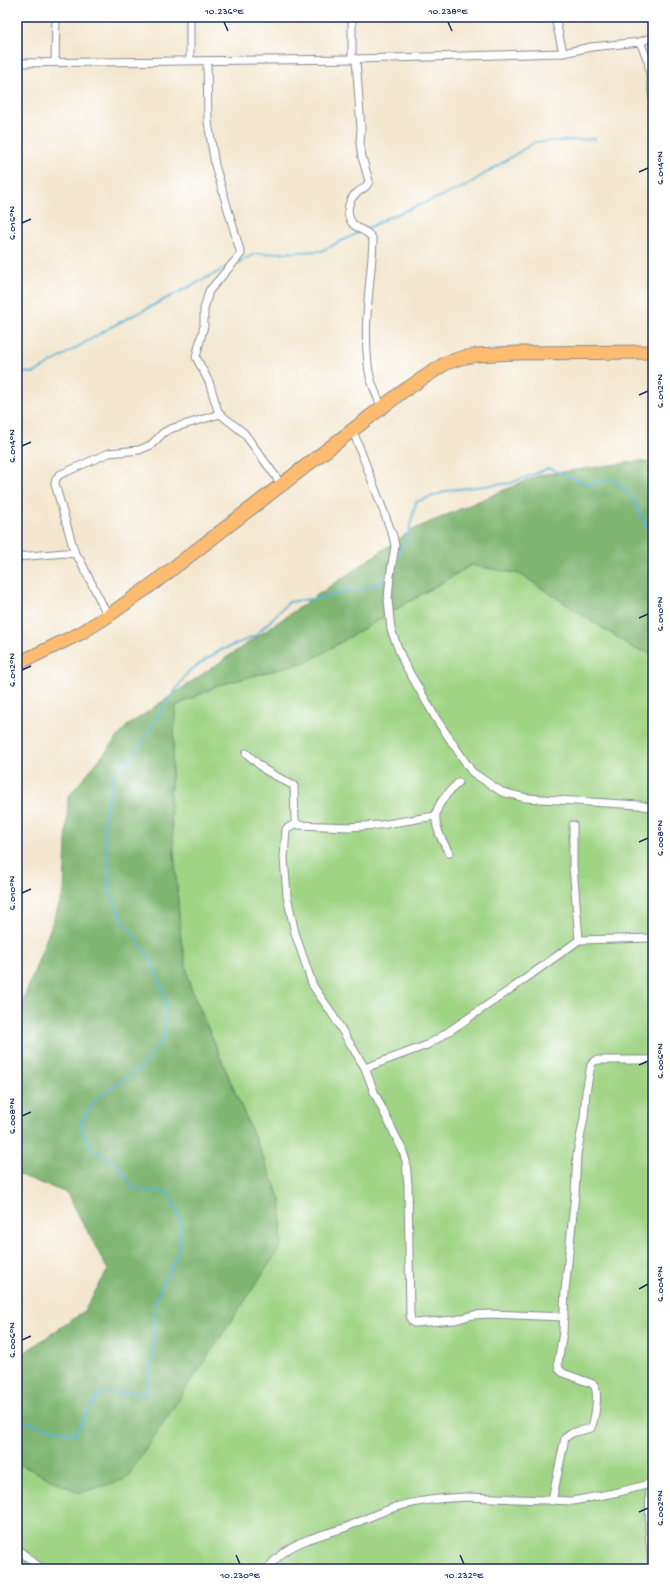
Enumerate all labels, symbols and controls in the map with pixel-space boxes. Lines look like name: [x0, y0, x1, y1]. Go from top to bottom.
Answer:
text: 10.236°E: [204, 6, 244, 18]
text: 10.238°E: [427, 6, 468, 18]
text: 6.014°N: [655, 151, 667, 185]
text: 6.016°N: [7, 206, 19, 240]
text: 6.012°N: [655, 374, 667, 408]
text: 6.014°N: [7, 429, 19, 463]
text: 6.010°N: [655, 596, 667, 631]
text: 6.012°N: [7, 653, 19, 687]
text: 6.008°N: [655, 819, 667, 856]
text: 6.010°N: [7, 875, 19, 910]
text: 6.006°N: [655, 1043, 667, 1079]
text: 6.008°N: [7, 1097, 19, 1134]
text: 6.004°N: [655, 1266, 667, 1302]
text: 6.006°N: [7, 1322, 19, 1358]
text: 6.002°N: [655, 1490, 667, 1526]
text: 10.230°E: [219, 1570, 260, 1582]
text: 10.232°E: [444, 1570, 484, 1582]

